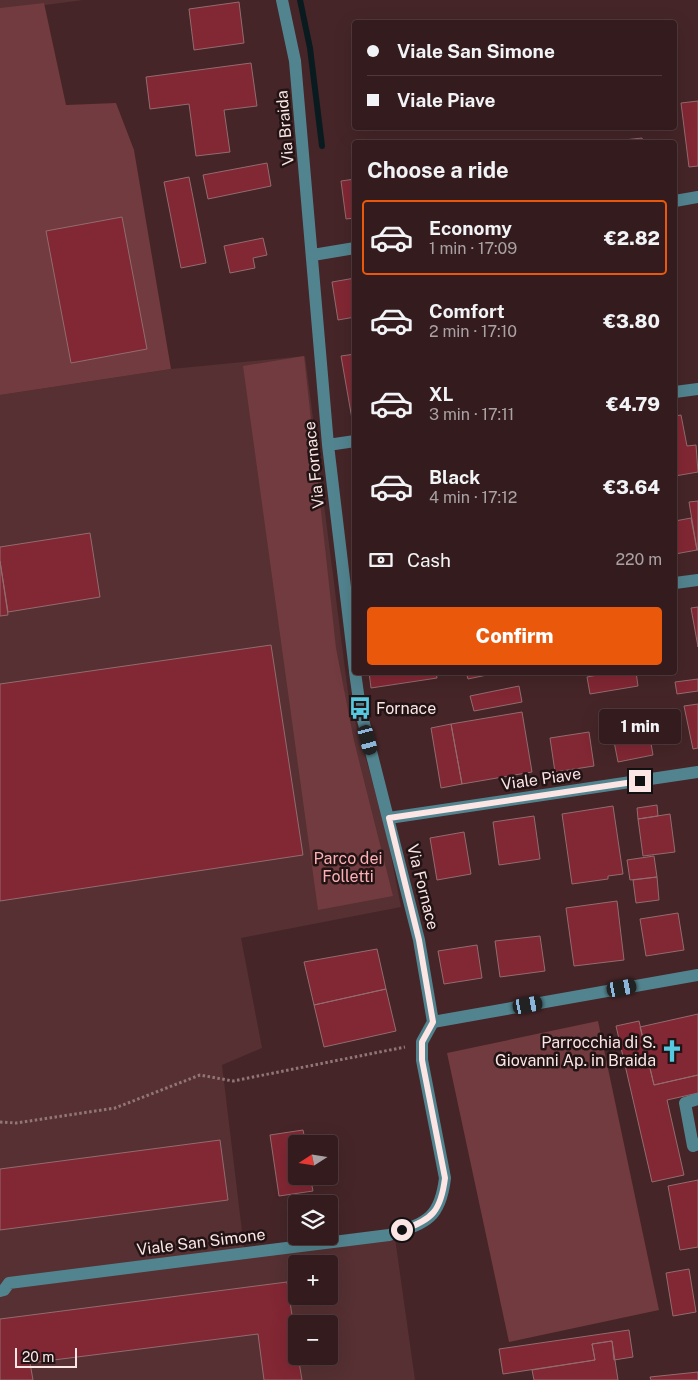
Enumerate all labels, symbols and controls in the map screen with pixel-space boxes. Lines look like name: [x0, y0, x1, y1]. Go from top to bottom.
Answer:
text: Viale San Simone: [397, 40, 555, 62]
text: Viale Piave: [397, 89, 496, 111]
street label: Via Braida: [272, 90, 298, 166]
text: Choose a ride: [367, 157, 509, 183]
icon: car: [369, 215, 414, 260]
text: Economy: [429, 217, 512, 239]
text: €2.82: [604, 227, 660, 249]
text: 1 min · 17:09: [429, 239, 517, 258]
icon: car: [369, 298, 414, 343]
text: Comfort: [429, 300, 505, 322]
text: €3.80: [603, 310, 660, 332]
text: 2 min · 17:10: [429, 322, 517, 341]
icon: car: [369, 381, 414, 426]
text: XL: [429, 383, 454, 405]
text: €4.79: [606, 393, 660, 415]
text: 3 min · 17:11: [429, 405, 514, 424]
street label: Via Fornace: [300, 420, 328, 510]
icon: car: [369, 464, 414, 509]
text: Black: [429, 466, 480, 488]
text: €3.64: [603, 476, 660, 498]
text: 4 min · 17:12: [429, 488, 517, 507]
icon: cash: [367, 546, 395, 574]
text: Cash: [407, 549, 451, 571]
text: 220 m: [615, 550, 662, 569]
button: Confirm: [367, 607, 662, 665]
bus stop icon: Fornace: [347, 695, 373, 721]
place label: Fornace: [376, 699, 436, 718]
callout: 1 min: [599, 708, 681, 744]
text: 1 min: [620, 717, 660, 736]
car: [356, 724, 379, 756]
street label: Viale Piave: [500, 764, 582, 794]
route end: [629, 770, 651, 792]
street label: Via Fornace: [403, 842, 443, 932]
park label: Parco dei Folletti: [314, 849, 382, 886]
car: [605, 978, 638, 998]
car: [511, 995, 544, 1015]
place label: Parrocchia di S. Giovanni Ap. in Braida: [495, 1033, 656, 1070]
church icon: Parrocchia di S. Giovanni Ap. in Braida: [659, 1038, 685, 1064]
north arrow: [288, 1135, 338, 1185]
map controls: [288, 1135, 338, 1365]
button: layers: [288, 1195, 338, 1245]
route start: [391, 1219, 413, 1241]
street label: Viale San Simone: [136, 1225, 266, 1259]
button: +: [288, 1255, 338, 1305]
button: −: [288, 1315, 338, 1365]
scale bar: [15, 1345, 78, 1368]
text: 20 m: [22, 1349, 54, 1365]

